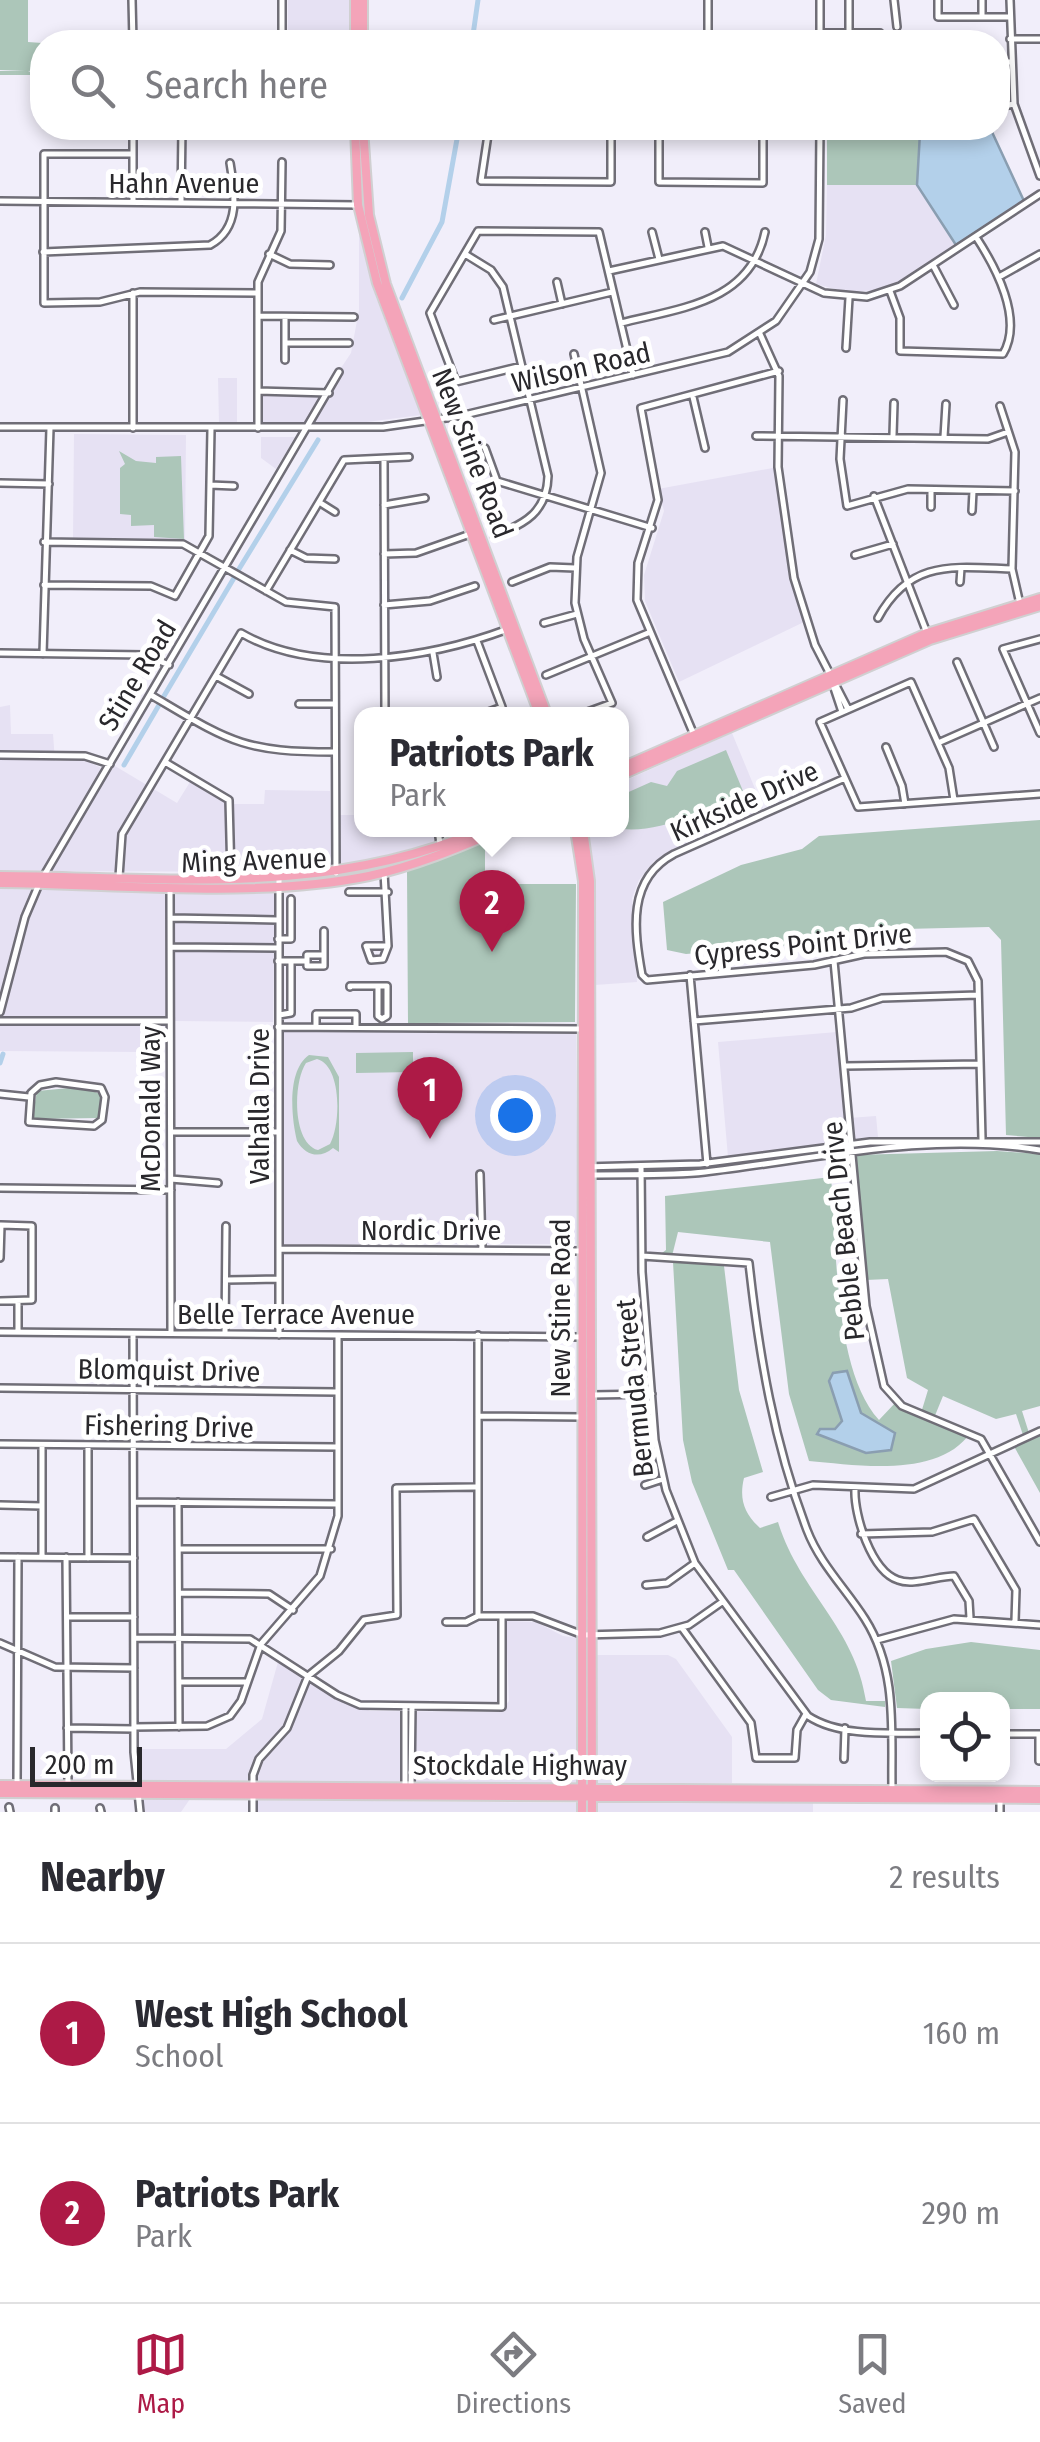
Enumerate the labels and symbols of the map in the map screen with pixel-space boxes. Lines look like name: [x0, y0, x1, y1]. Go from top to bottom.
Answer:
street label: Hahn Avenue: [109, 167, 259, 200]
street label: Wilson Road: [508, 335, 654, 399]
street label: New Stine Road: [425, 364, 520, 543]
street label: Stine Road: [92, 614, 183, 737]
street label: Kirkside Drive: [665, 754, 823, 849]
street label: Ming Avenue: [181, 841, 327, 880]
pin: 2: [460, 870, 524, 952]
street label: Cypress Point Drive: [693, 917, 913, 972]
street label: McDonald Way: [134, 1026, 167, 1192]
street label: Valhalla Drive: [243, 1028, 276, 1184]
pin: 1: [398, 1056, 462, 1139]
your location: [490, 1090, 541, 1141]
street label: Pebble Beach Drive: [816, 1120, 871, 1342]
street label: Nordic Drive: [361, 1214, 501, 1247]
street label: New Stine Road: [544, 1218, 577, 1398]
street label: Bermuda Street: [609, 1296, 660, 1479]
street label: Belle Terrace Avenue: [177, 1298, 415, 1331]
street label: Blomquist Drive: [77, 1352, 261, 1389]
street label: Fishering Drive: [84, 1409, 254, 1444]
scale bar: [30, 1742, 142, 1786]
street label: Stockdale Highway: [413, 1749, 627, 1782]

